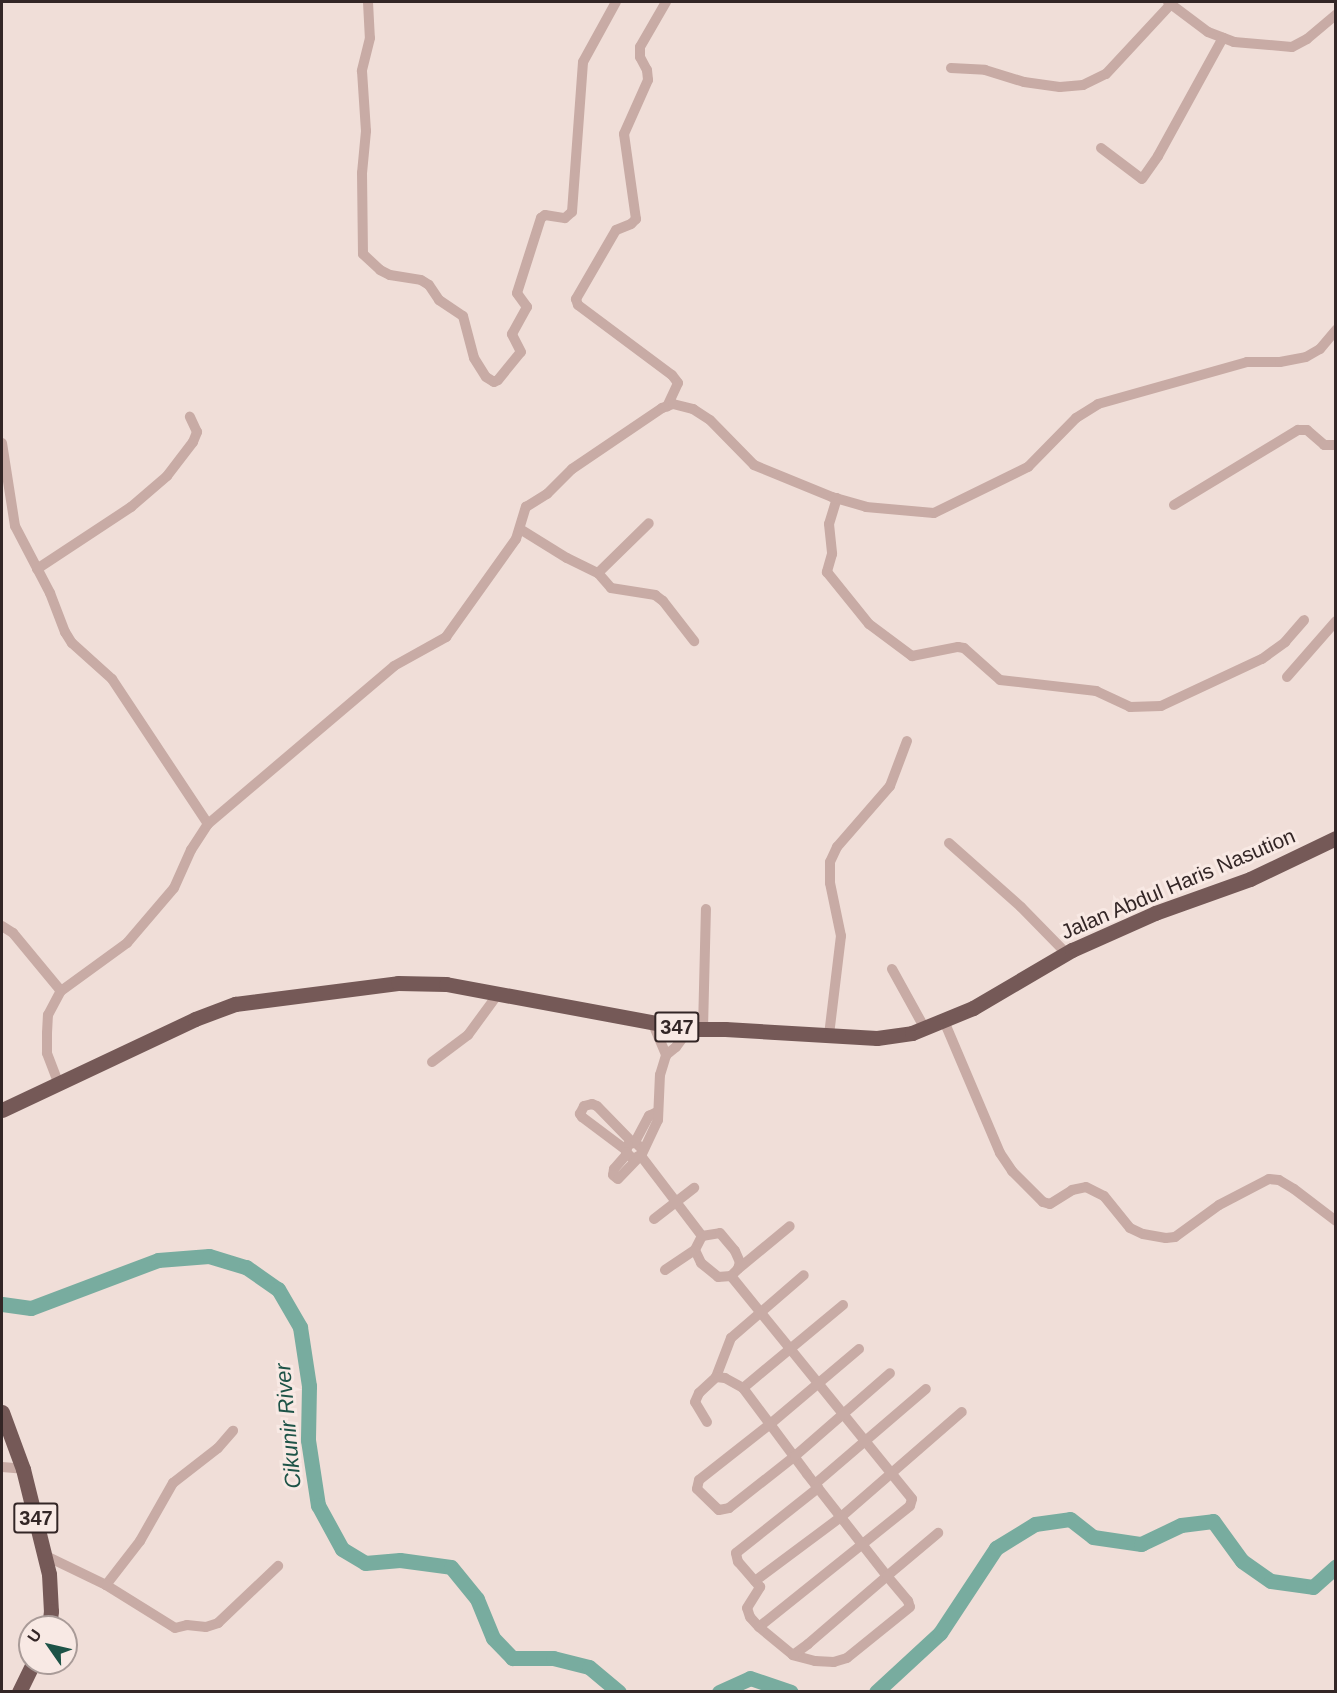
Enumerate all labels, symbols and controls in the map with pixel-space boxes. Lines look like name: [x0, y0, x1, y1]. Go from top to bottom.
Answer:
street label: Jalan Abdul Haris Nasution: [1056, 823, 1300, 945]
road number: 347: [653, 1010, 701, 1044]
water label: Cikunir River: [269, 1362, 307, 1490]
road number: 347: [12, 1501, 60, 1535]
north arrow: [18, 1615, 78, 1675]
text: U: [24, 1626, 45, 1645]

